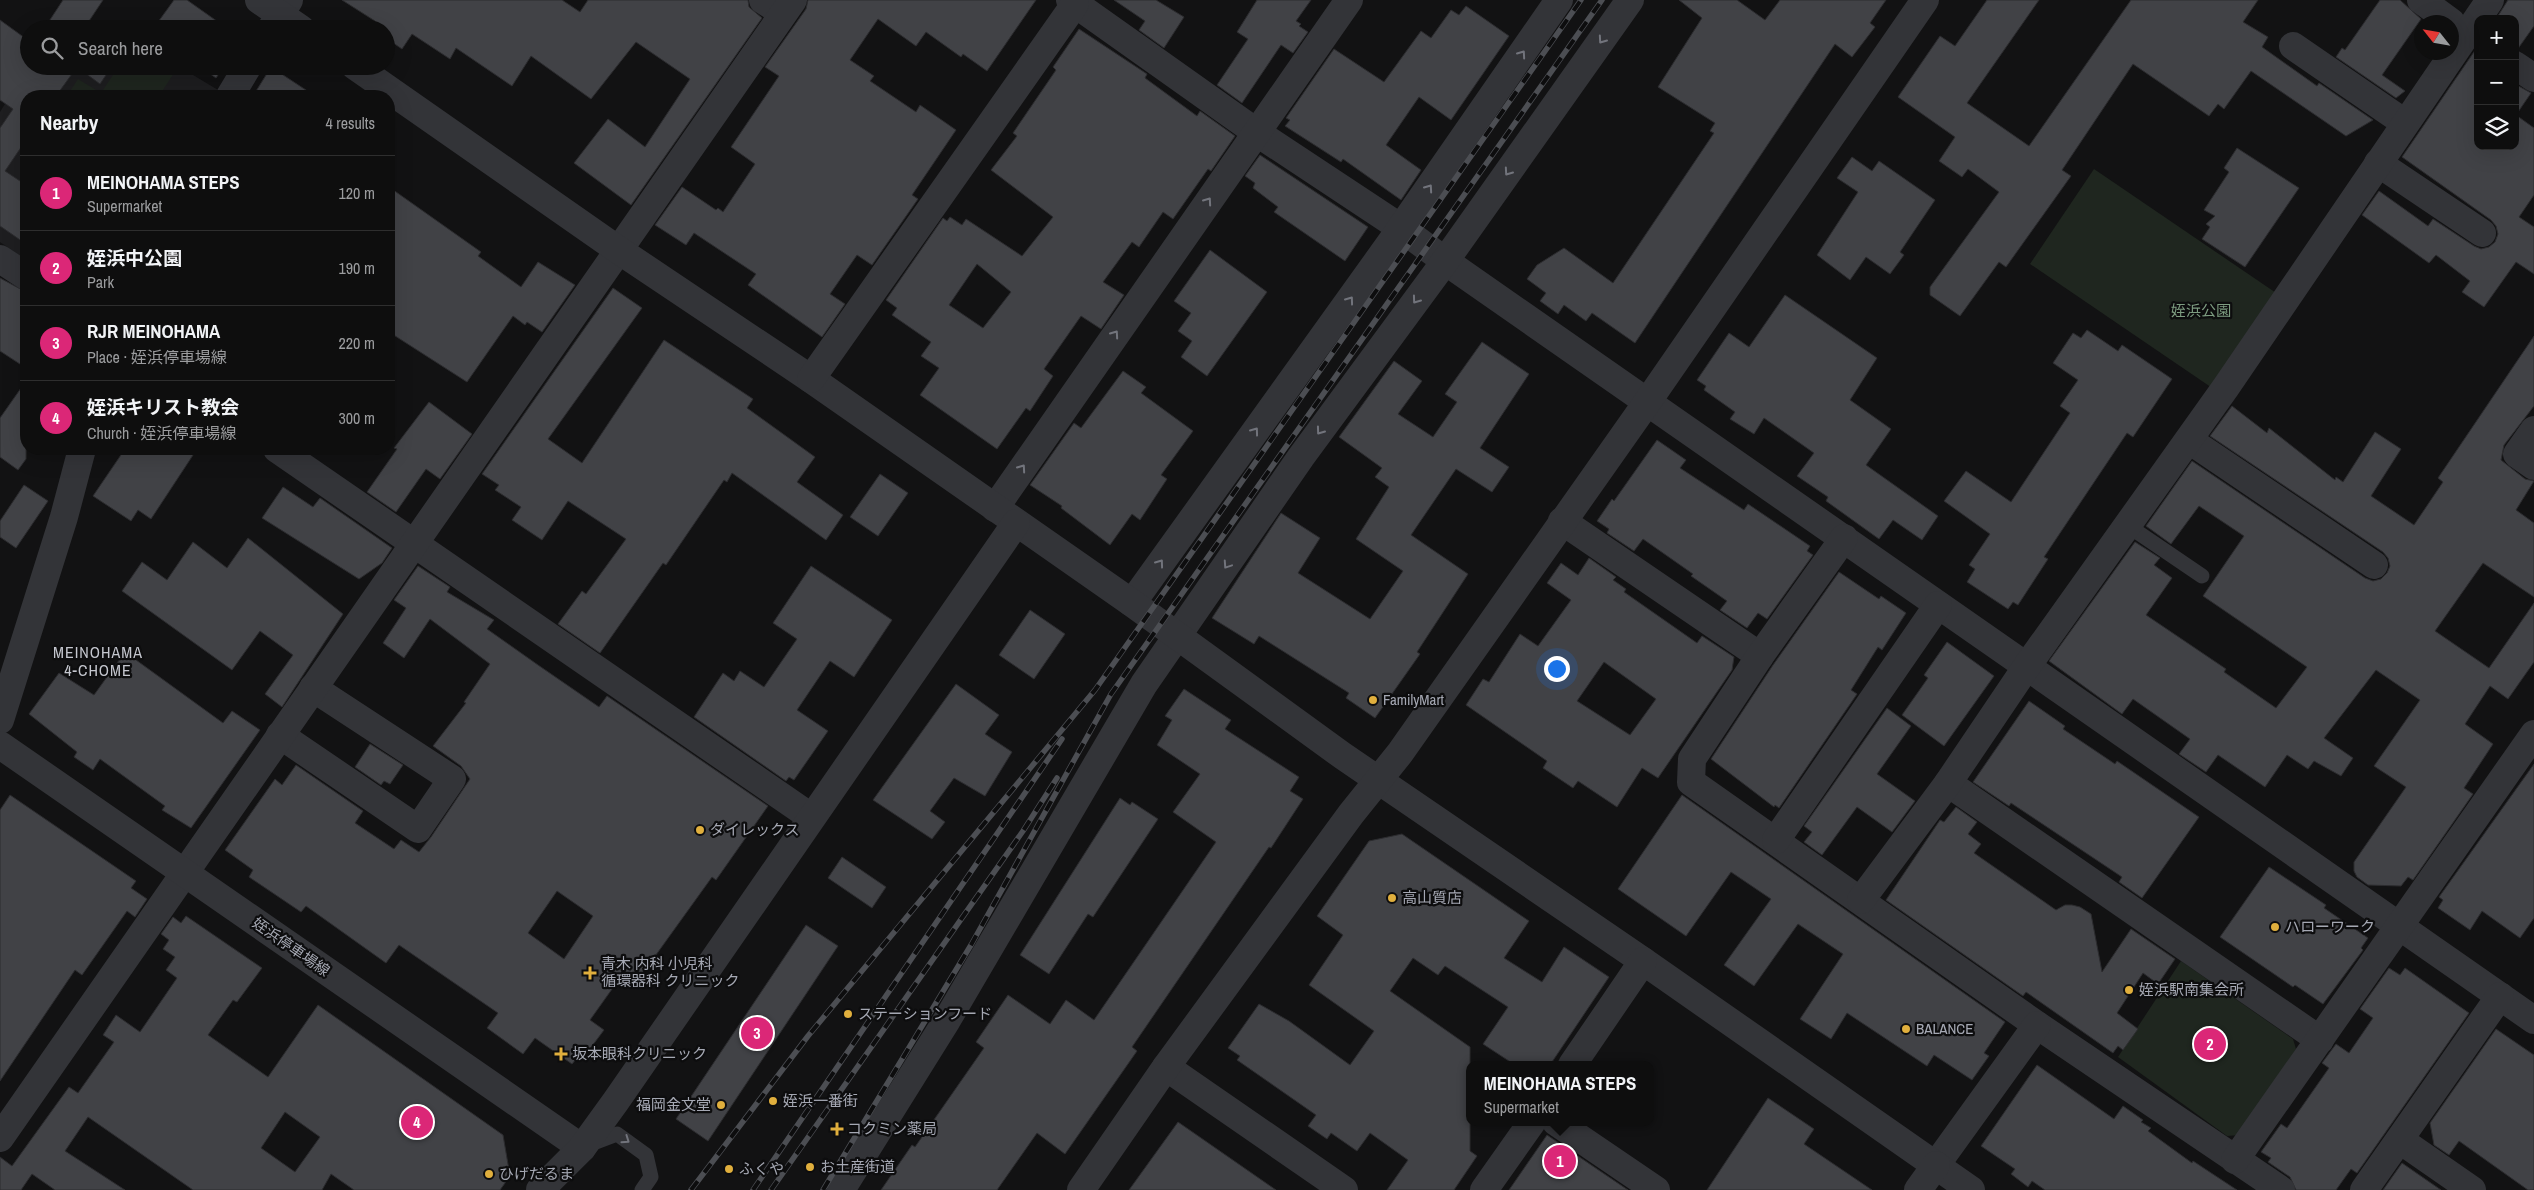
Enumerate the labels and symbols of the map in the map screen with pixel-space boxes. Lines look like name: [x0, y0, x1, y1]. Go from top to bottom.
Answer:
north arrow: [2414, 15, 2459, 60]
one-way arrow: [1599, 34, 1608, 44]
one-way arrow: [1515, 50, 1525, 59]
one-way arrow: [1505, 166, 1514, 176]
one-way arrow: [1423, 184, 1432, 194]
one-way arrow: [1202, 197, 1211, 207]
one-way arrow: [1413, 294, 1422, 304]
one-way arrow: [1344, 296, 1353, 305]
park label: 姪浜公園: [2171, 300, 2231, 321]
one-way arrow: [1109, 331, 1118, 340]
one-way arrow: [1317, 425, 1325, 434]
one-way arrow: [1249, 428, 1258, 437]
one-way arrow: [1016, 464, 1025, 474]
one-way arrow: [1154, 559, 1163, 569]
one-way arrow: [1224, 559, 1233, 568]
district label: MEINOHAMA 4-CHOME: [53, 641, 143, 681]
your location: [1544, 656, 1570, 682]
place label: FamilyMart: [1383, 689, 1444, 710]
marker: FamilyMart: [1367, 694, 1379, 706]
place label: ダイレックス: [710, 819, 800, 840]
marker: ダイレックス: [694, 824, 706, 836]
place label: 高山質店: [1402, 887, 1462, 908]
marker: 高山質店: [1386, 892, 1398, 904]
street label: 姪浜停車場線: [248, 912, 334, 981]
place label: ハローワーク: [2285, 916, 2375, 937]
marker: ハローワーク: [2269, 921, 2281, 933]
place label: 青木 内科 小児科 循環器科 クリニック: [601, 953, 739, 991]
marker: 青木 内科 小児科 循環器科 クリニック: [583, 966, 597, 980]
place label: 姪浜駅南集会所: [2139, 979, 2244, 1000]
marker: 姪浜駅南集会所: [2123, 984, 2135, 996]
place label: ステーションフード: [858, 1003, 992, 1024]
marker: ステーションフード: [842, 1008, 854, 1020]
pin: 3: [741, 1014, 773, 1052]
place label: BALANCE: [1916, 1018, 1973, 1039]
marker: BALANCE: [1900, 1023, 1912, 1035]
pin: 2: [2194, 1025, 2226, 1063]
place label: 坂本眼科クリニック: [572, 1043, 707, 1064]
marker: 坂本眼科クリニック: [554, 1047, 568, 1061]
place label: 姪浜一番街: [783, 1090, 858, 1111]
place label: 福岡金文堂: [636, 1094, 711, 1115]
marker: 姪浜一番街: [767, 1095, 779, 1107]
marker: 福岡金文堂: [715, 1099, 727, 1111]
pin: 4: [401, 1103, 433, 1141]
place label: コクミン薬局: [847, 1118, 937, 1139]
marker: コクミン薬局: [831, 1123, 843, 1135]
one-way arrow: [620, 1134, 629, 1143]
pin: 1: [1544, 1142, 1576, 1180]
place label: お土産街道: [820, 1156, 895, 1177]
place label: ふくや: [739, 1158, 784, 1179]
marker: お土産街道: [804, 1161, 816, 1173]
place label: ひげだるま: [499, 1163, 574, 1184]
marker: ふくや: [723, 1163, 735, 1175]
marker: ひげだるま: [483, 1168, 495, 1180]

